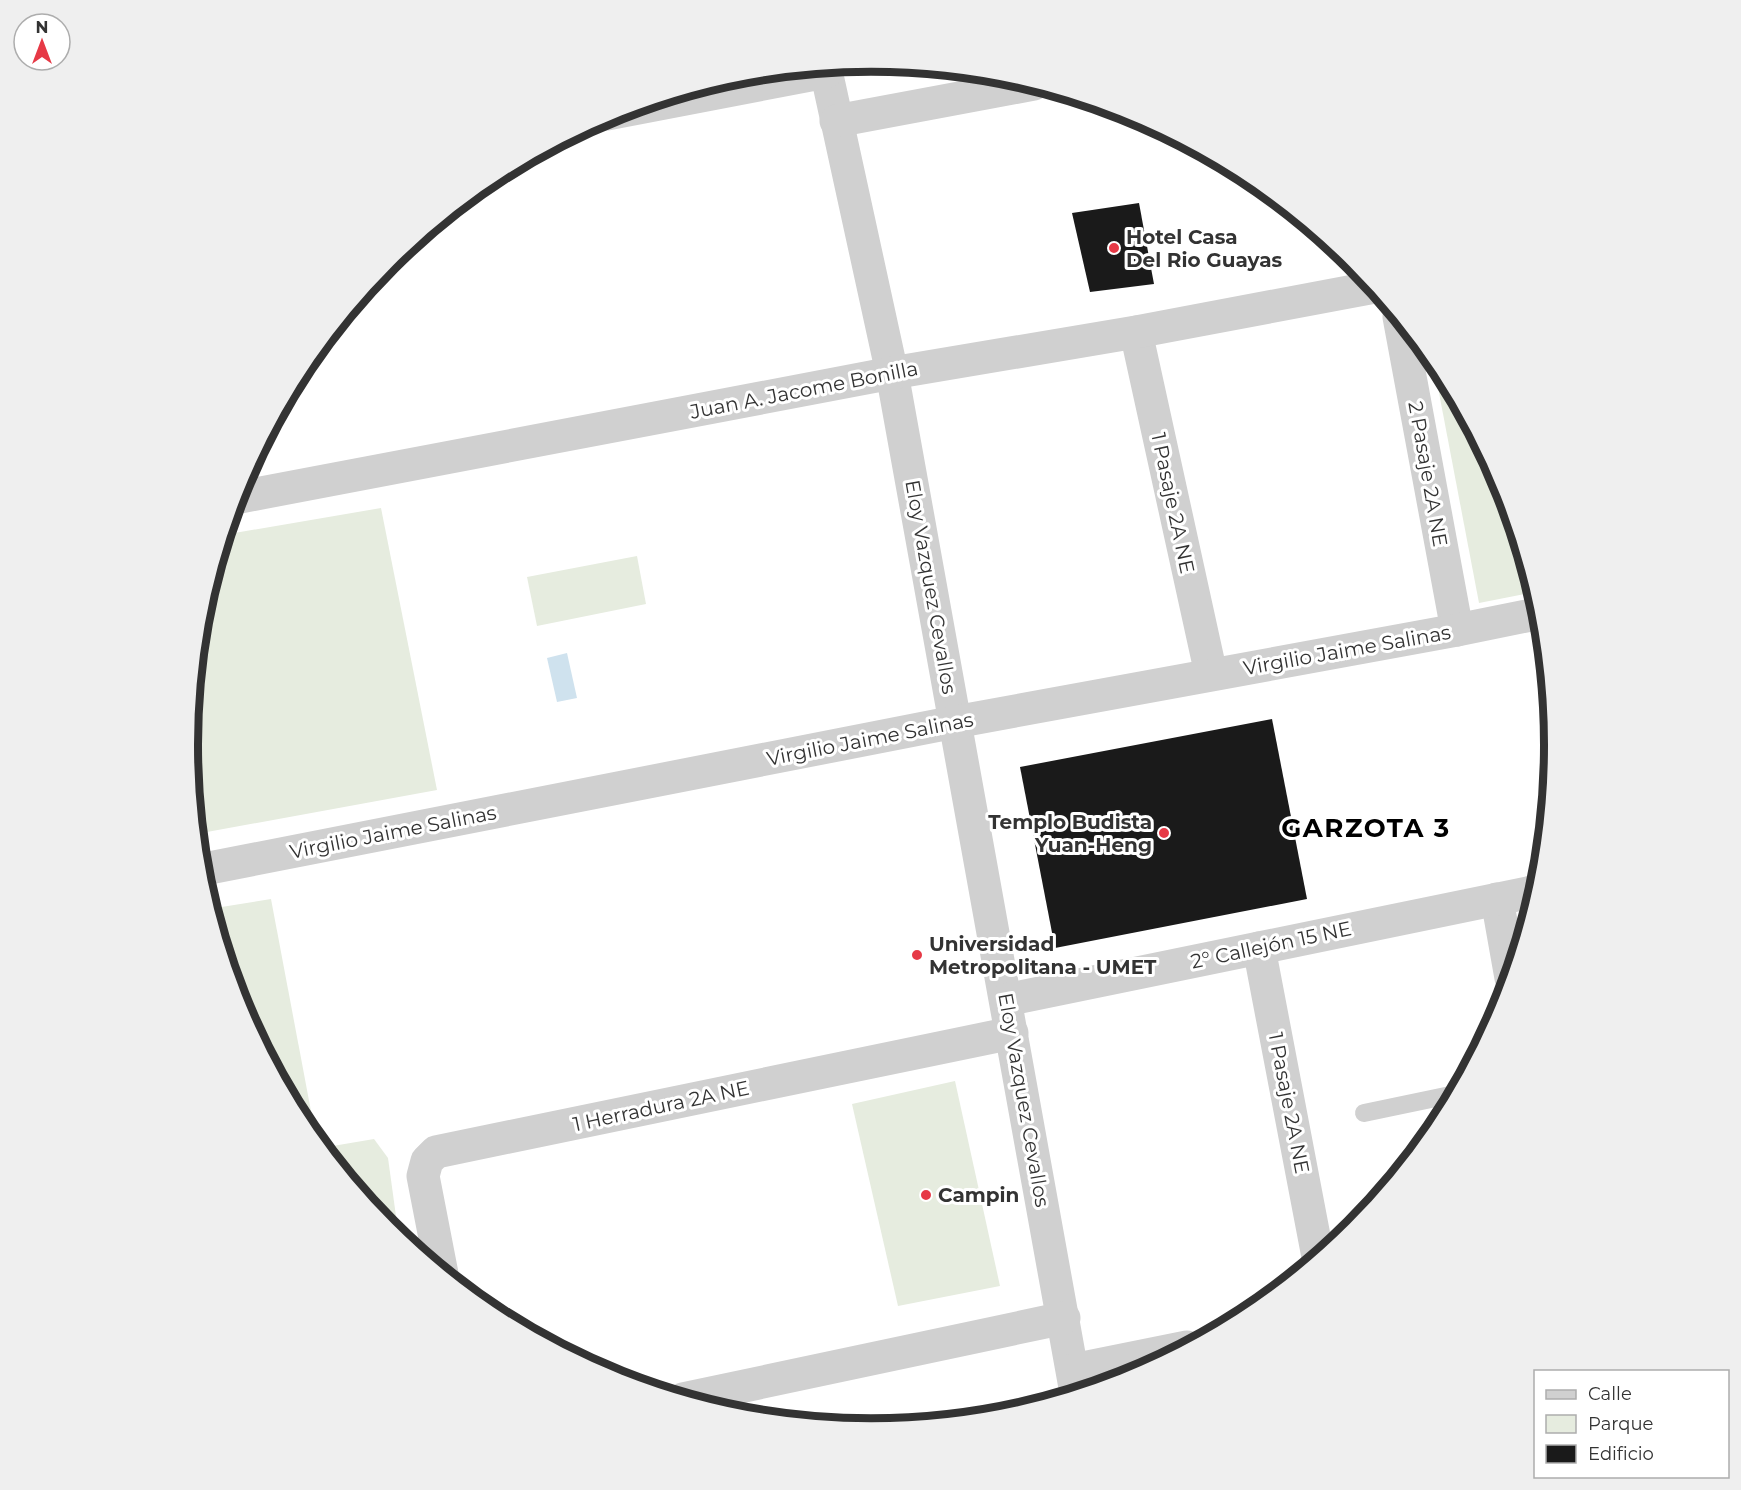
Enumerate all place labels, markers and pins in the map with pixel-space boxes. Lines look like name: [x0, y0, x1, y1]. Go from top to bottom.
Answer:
place label: Hotel Casa Del Rio Guayas: [1126, 225, 1282, 272]
marker: Hotel Casa Del Rio Guayas: [1107, 241, 1121, 255]
place label: Templo Budista Yuan-Heng: [988, 810, 1152, 857]
marker: Templo Budista Yuan-Heng: [1157, 826, 1171, 840]
place label: Universidad Metropolitana - UMET: [929, 932, 1157, 979]
marker: Universidad Metropolitana - UMET: [910, 948, 924, 962]
place label: Campin: [938, 1183, 1019, 1207]
marker: Campin: [919, 1188, 933, 1202]

